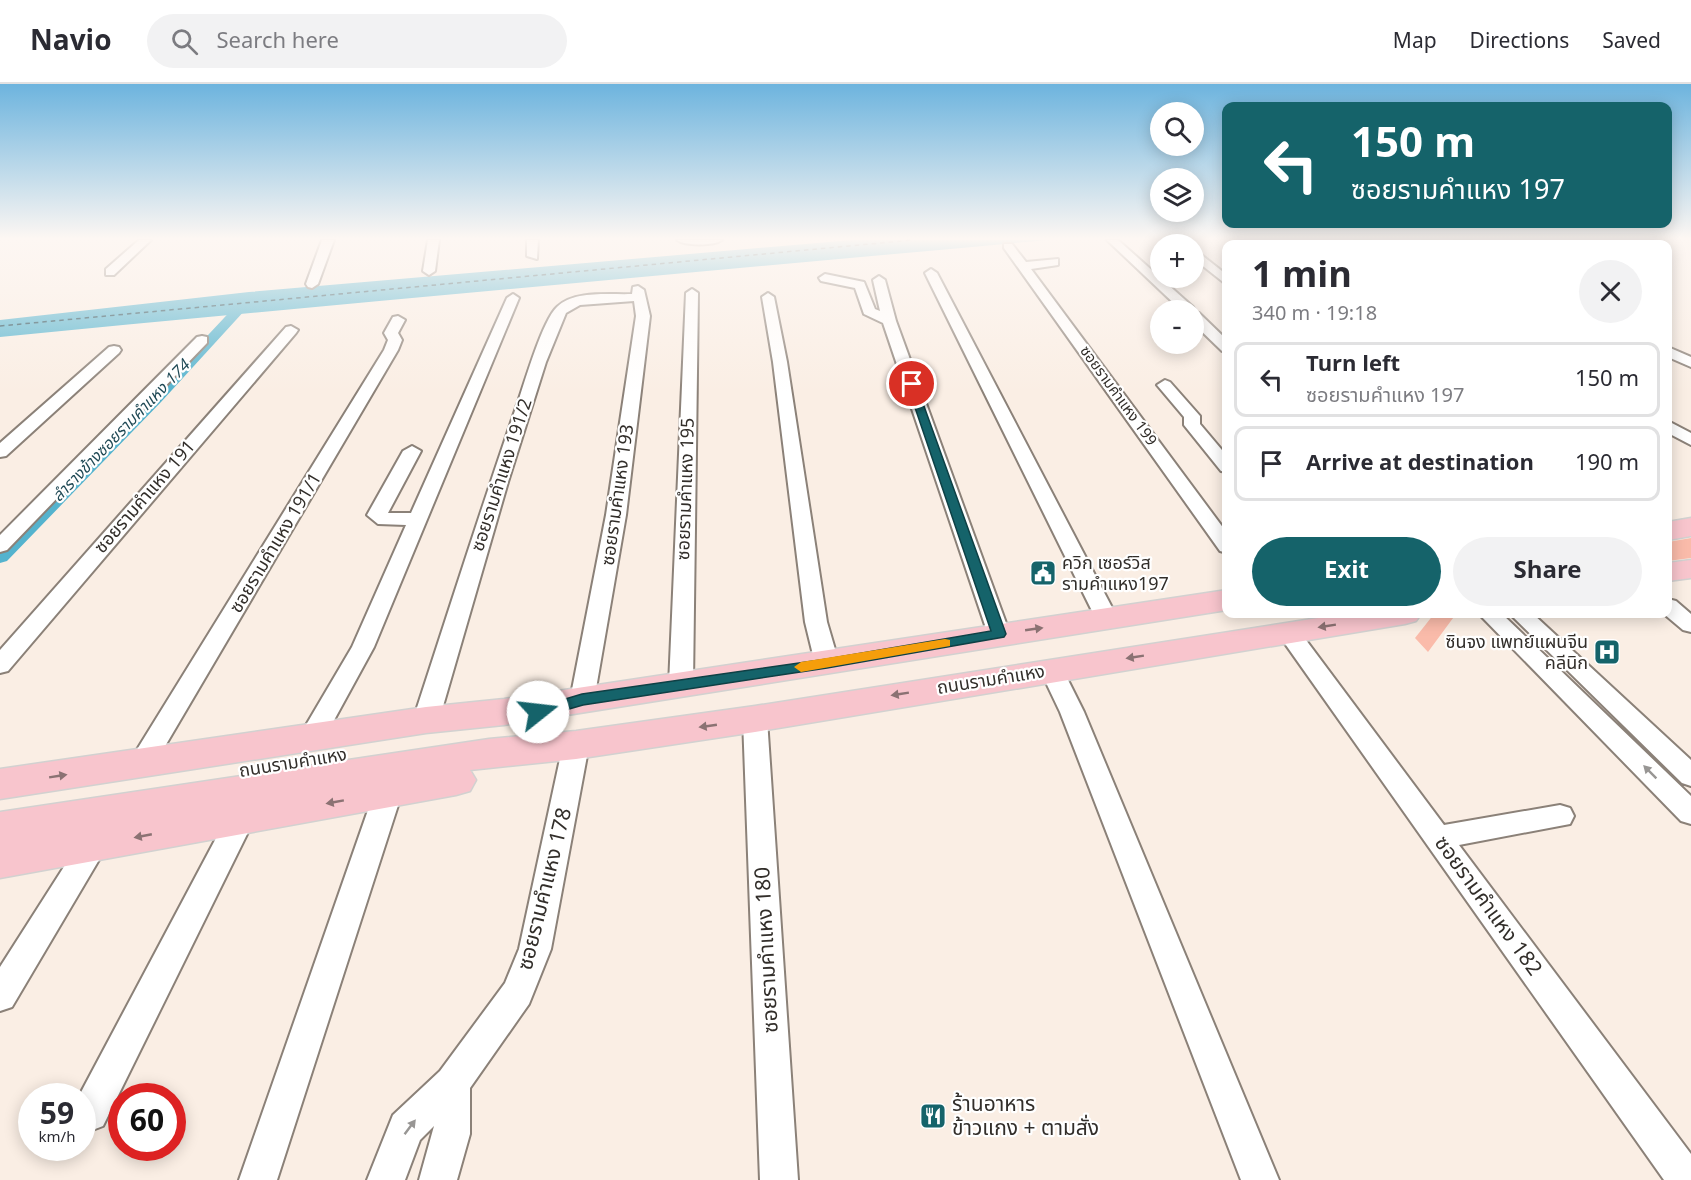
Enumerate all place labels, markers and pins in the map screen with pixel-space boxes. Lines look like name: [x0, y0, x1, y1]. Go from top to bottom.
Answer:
pin: [886, 358, 937, 409]
place label: ควิก เซอร์วิส รามคำแหง197: [1062, 550, 1169, 598]
public building icon: ควิก เซอร์วิส รามคำแหง197: [1028, 558, 1058, 588]
place label: ซินจง แพทย์แผนจีน คลีนิก: [1445, 629, 1588, 677]
hospital icon: ซินจง แพทย์แผนจีน คลีนิก: [1592, 637, 1622, 667]
place label: ร้านอาหาร ข้าวแกง + ตามสั่ง: [952, 1089, 1099, 1144]
restaurant icon: ร้านอาหาร ข้าวแกง + ตามสั่ง: [918, 1101, 948, 1131]

